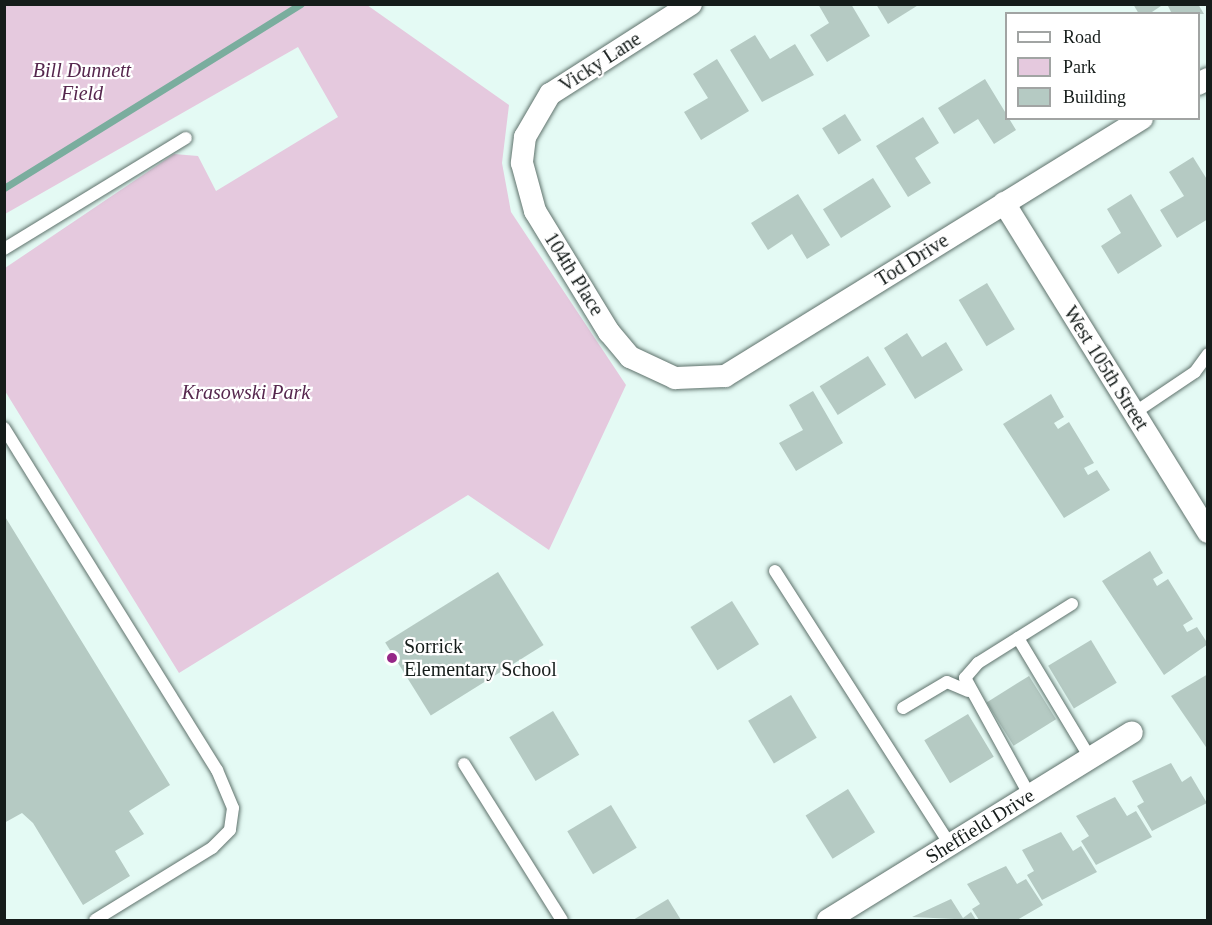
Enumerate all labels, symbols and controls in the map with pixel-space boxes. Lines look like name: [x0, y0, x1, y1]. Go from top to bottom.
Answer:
legend: [1005, 12, 1200, 120]
street label: Vicky Lane: [555, 27, 645, 97]
text: Road: [1063, 27, 1101, 47]
text: Park: [1063, 57, 1096, 77]
park label: Bill Dunnett Field: [33, 58, 131, 105]
text: Building: [1063, 87, 1126, 107]
street label: 104th Place: [539, 228, 609, 320]
street label: Tod Drive: [871, 228, 953, 292]
street label: West 105th Street: [1058, 302, 1154, 434]
park label: Krasowski Park: [182, 380, 310, 404]
place label: Sorrick Elementary School: [404, 634, 557, 681]
marker: Sorrick Elementary School: [385, 651, 399, 665]
street label: Sheffield Drive: [921, 783, 1039, 869]

